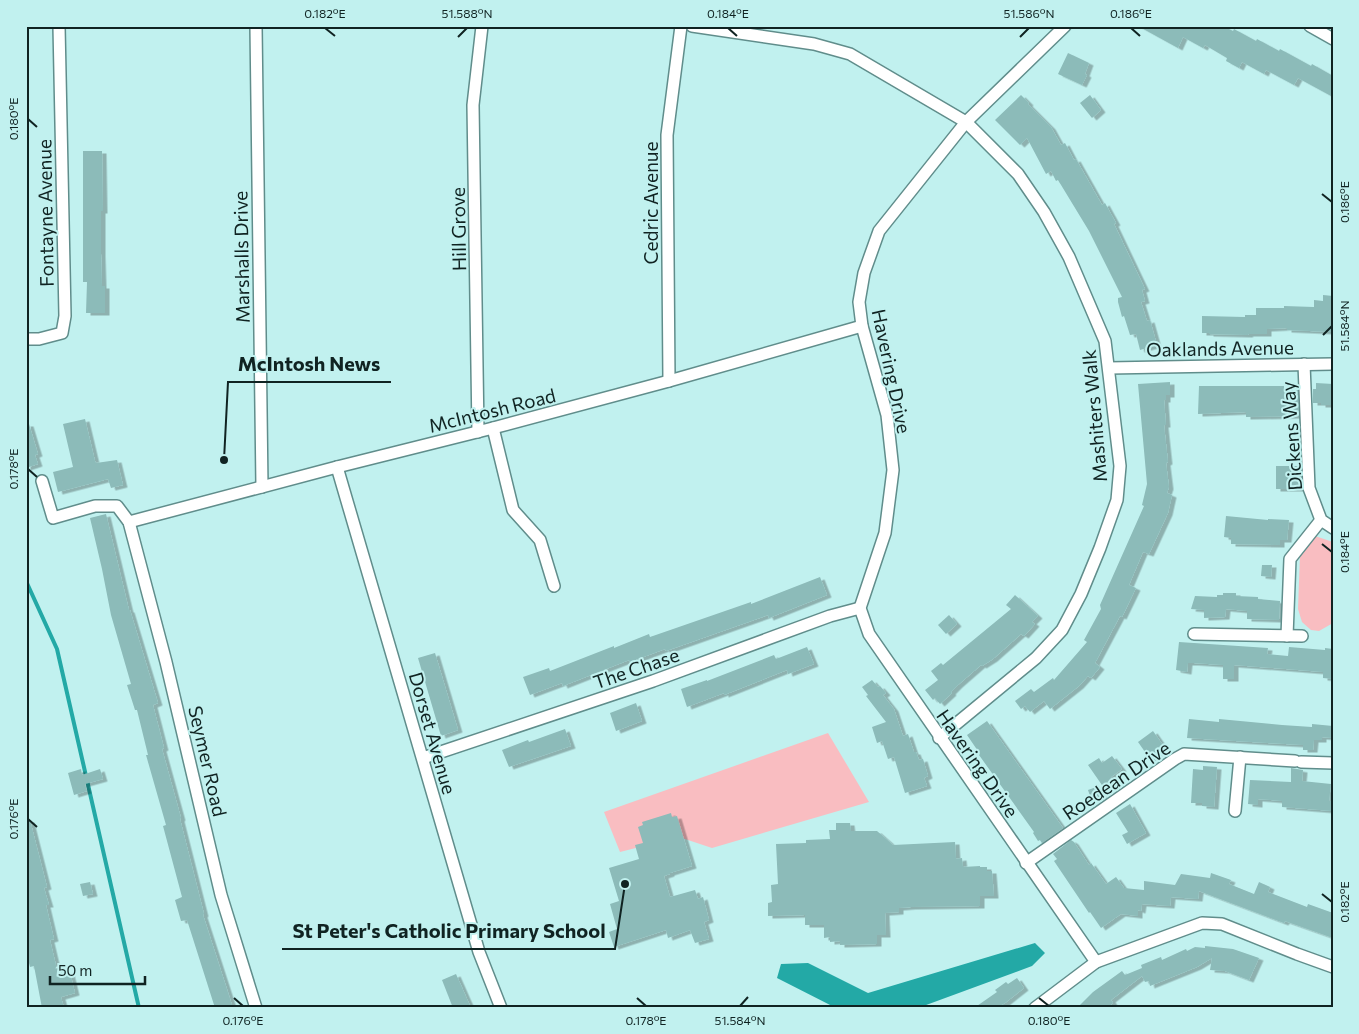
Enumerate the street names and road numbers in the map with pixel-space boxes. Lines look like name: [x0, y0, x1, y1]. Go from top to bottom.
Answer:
street label: Fontayne Avenue: [32, 139, 58, 287]
street label: Cedric Avenue: [639, 142, 662, 264]
street label: Hill Grove: [446, 187, 470, 271]
street label: Marshalls Drive: [228, 191, 254, 323]
street label: Havering Drive: [868, 307, 916, 435]
street label: Oaklands Avenue: [1146, 335, 1294, 361]
street label: Mashiters Walk: [1077, 349, 1111, 483]
street label: Dickens Way: [1276, 381, 1306, 491]
street label: McIntosh Road: [426, 383, 558, 437]
street label: The Chase: [590, 643, 682, 693]
street label: Dorset Avenue: [405, 669, 461, 797]
street label: Seymer Road: [184, 703, 232, 819]
street label: Havering Drive: [932, 705, 1024, 821]
street label: Roedean Drive: [1058, 736, 1174, 824]

